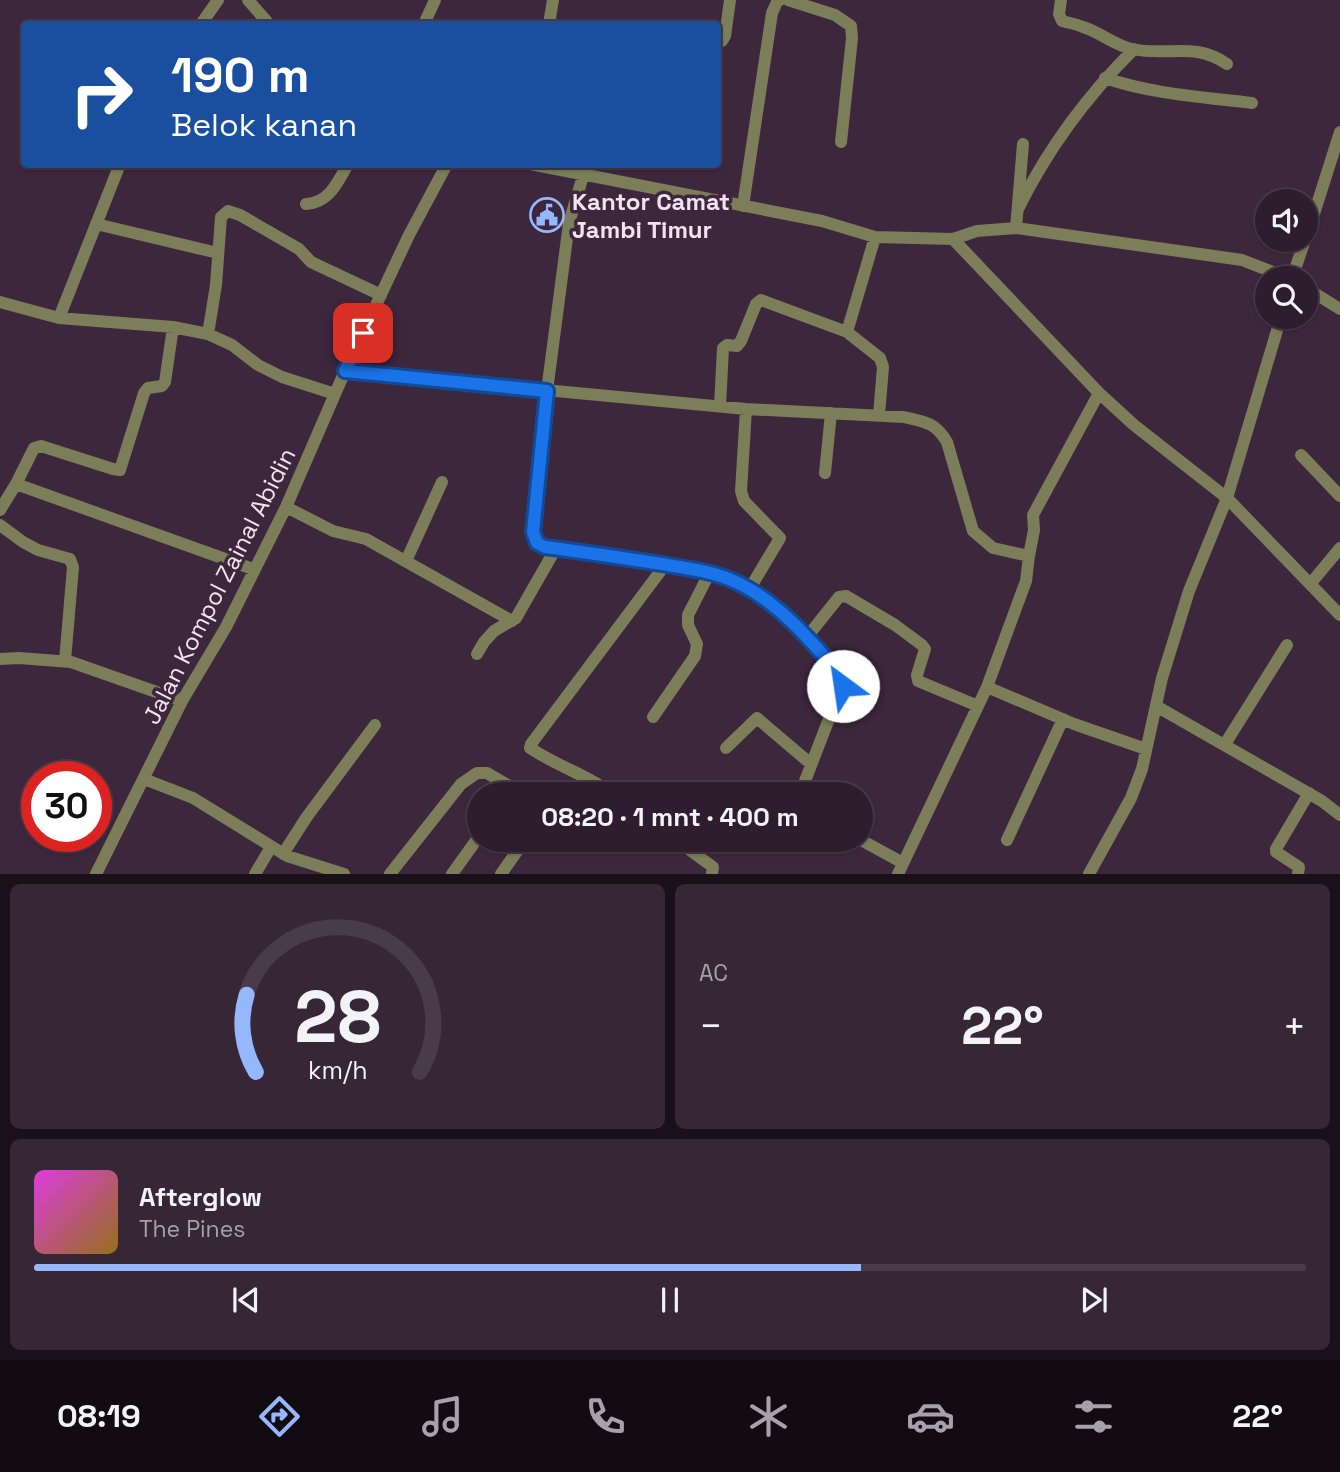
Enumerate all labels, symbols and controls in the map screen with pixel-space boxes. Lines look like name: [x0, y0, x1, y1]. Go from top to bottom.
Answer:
text: 190 m: [171, 44, 309, 106]
icon: right: [56, 49, 147, 140]
text: Belok kanan: [171, 105, 357, 145]
place label: Kantor Camat Jambi Timur: [572, 186, 730, 245]
map controls: [1255, 189, 1318, 329]
button: sound: [1255, 189, 1318, 252]
public building icon: Kantor Camat Jambi Timur: [528, 196, 566, 234]
button: search: [1255, 266, 1318, 329]
pin: [333, 303, 393, 363]
icon: arrive: [344, 314, 382, 352]
street label: Jalan Kompol Zainal Abidin: [136, 443, 302, 729]
position arrow: [806, 649, 880, 723]
speed limit sign: 30: [21, 761, 112, 852]
text: 08:20 · 1 mnt · 400 m: [541, 800, 799, 834]
text: AC: [699, 958, 728, 988]
text: 28: [294, 971, 381, 1064]
text: 22°: [961, 993, 1044, 1059]
text: −: [699, 1002, 723, 1050]
text: +: [1282, 1002, 1306, 1050]
text: km/h: [308, 1054, 367, 1086]
text: Afterglow: [139, 1180, 262, 1214]
text: The Pines: [139, 1214, 245, 1244]
icon: previous: [227, 1281, 265, 1319]
icon: pause: [651, 1281, 689, 1319]
icon: next: [1075, 1281, 1113, 1319]
icon: directions: [255, 1392, 304, 1441]
icon: music: [418, 1392, 467, 1441]
icon: phone: [581, 1392, 630, 1441]
icon: climate: [744, 1392, 793, 1441]
icon: car: [906, 1392, 955, 1441]
icon: filters: [1069, 1392, 1118, 1441]
text: 08:19: [57, 1396, 141, 1436]
text: 22°: [1232, 1396, 1283, 1436]

